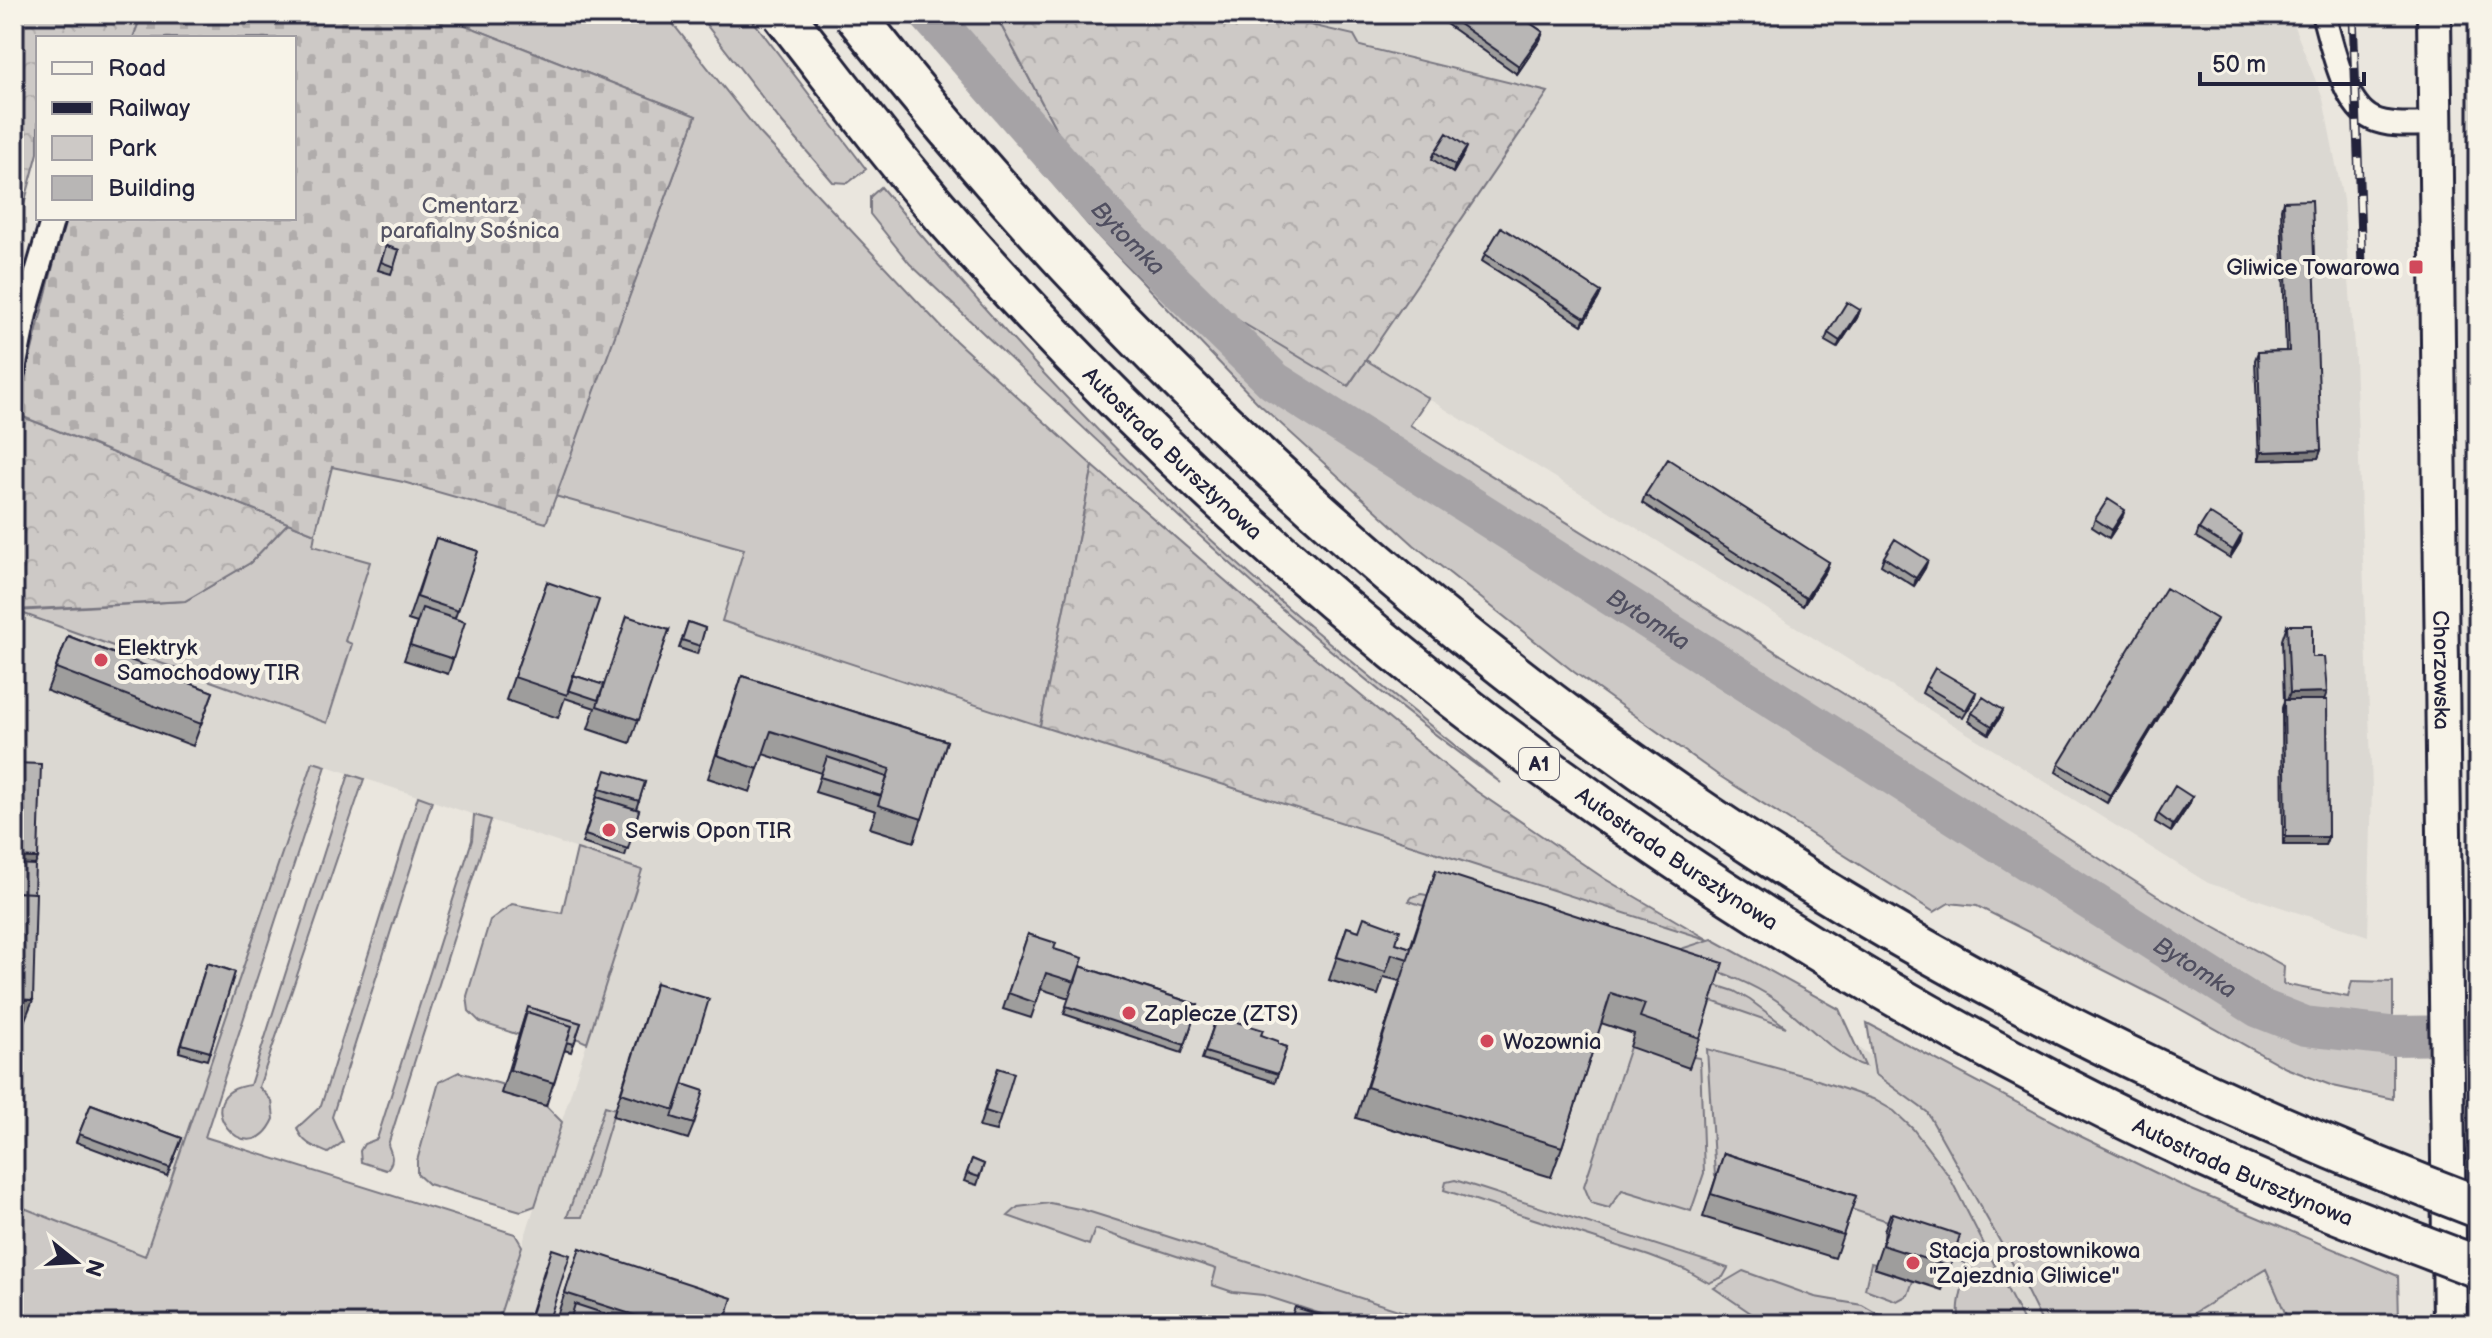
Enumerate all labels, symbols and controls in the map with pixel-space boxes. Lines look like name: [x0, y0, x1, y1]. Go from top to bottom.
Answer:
legend: [36, 36, 296, 220]
scale bar: [2200, 36, 2364, 86]
text: 50 m: [2212, 50, 2266, 79]
text: Road: [108, 54, 166, 83]
text: Railway: [108, 94, 190, 123]
text: Park: [108, 134, 156, 163]
text: Building: [108, 174, 195, 203]
park label: Cmentarz parafialny Sośnica: [380, 193, 560, 245]
water label: Bytomka: [1085, 196, 1171, 282]
place label: Gliwice Towarowa: [2226, 255, 2400, 282]
marker: Gliwice Towarowa: [2407, 258, 2425, 276]
street label: Autostrada Bursztynowa: [1077, 362, 1267, 546]
water label: Bytomka: [1601, 583, 1695, 657]
street label: Chorzowska: [2426, 610, 2455, 730]
place label: Elektryk Samochodowy TIR: [117, 635, 300, 687]
marker: Elektryk Samochodowy TIR: [92, 651, 110, 669]
road number: A1: [1519, 748, 1559, 780]
street label: Autostrada Bursztynowa: [1570, 782, 1783, 937]
place label: Serwis Opon TIR: [625, 818, 791, 845]
marker: Serwis Opon TIR: [600, 821, 618, 839]
water label: Bytomka: [2148, 931, 2242, 1005]
place label: Zaplecze (ZTS): [1144, 1001, 1298, 1028]
marker: Zaplecze (ZTS): [1120, 1004, 1138, 1022]
place label: Wozownia: [1503, 1029, 1602, 1056]
marker: Wozownia: [1478, 1032, 1496, 1050]
street label: Autostrada Bursztynowa: [2128, 1112, 2357, 1233]
north arrow: [36, 1222, 116, 1302]
place label: Stacja prostownikowa "Zajezdnia Gliwice": [1929, 1238, 2140, 1290]
marker: Stacja prostownikowa "Zajezdnia Gliwice": [1904, 1254, 1922, 1272]
text: N: [78, 1256, 109, 1280]

